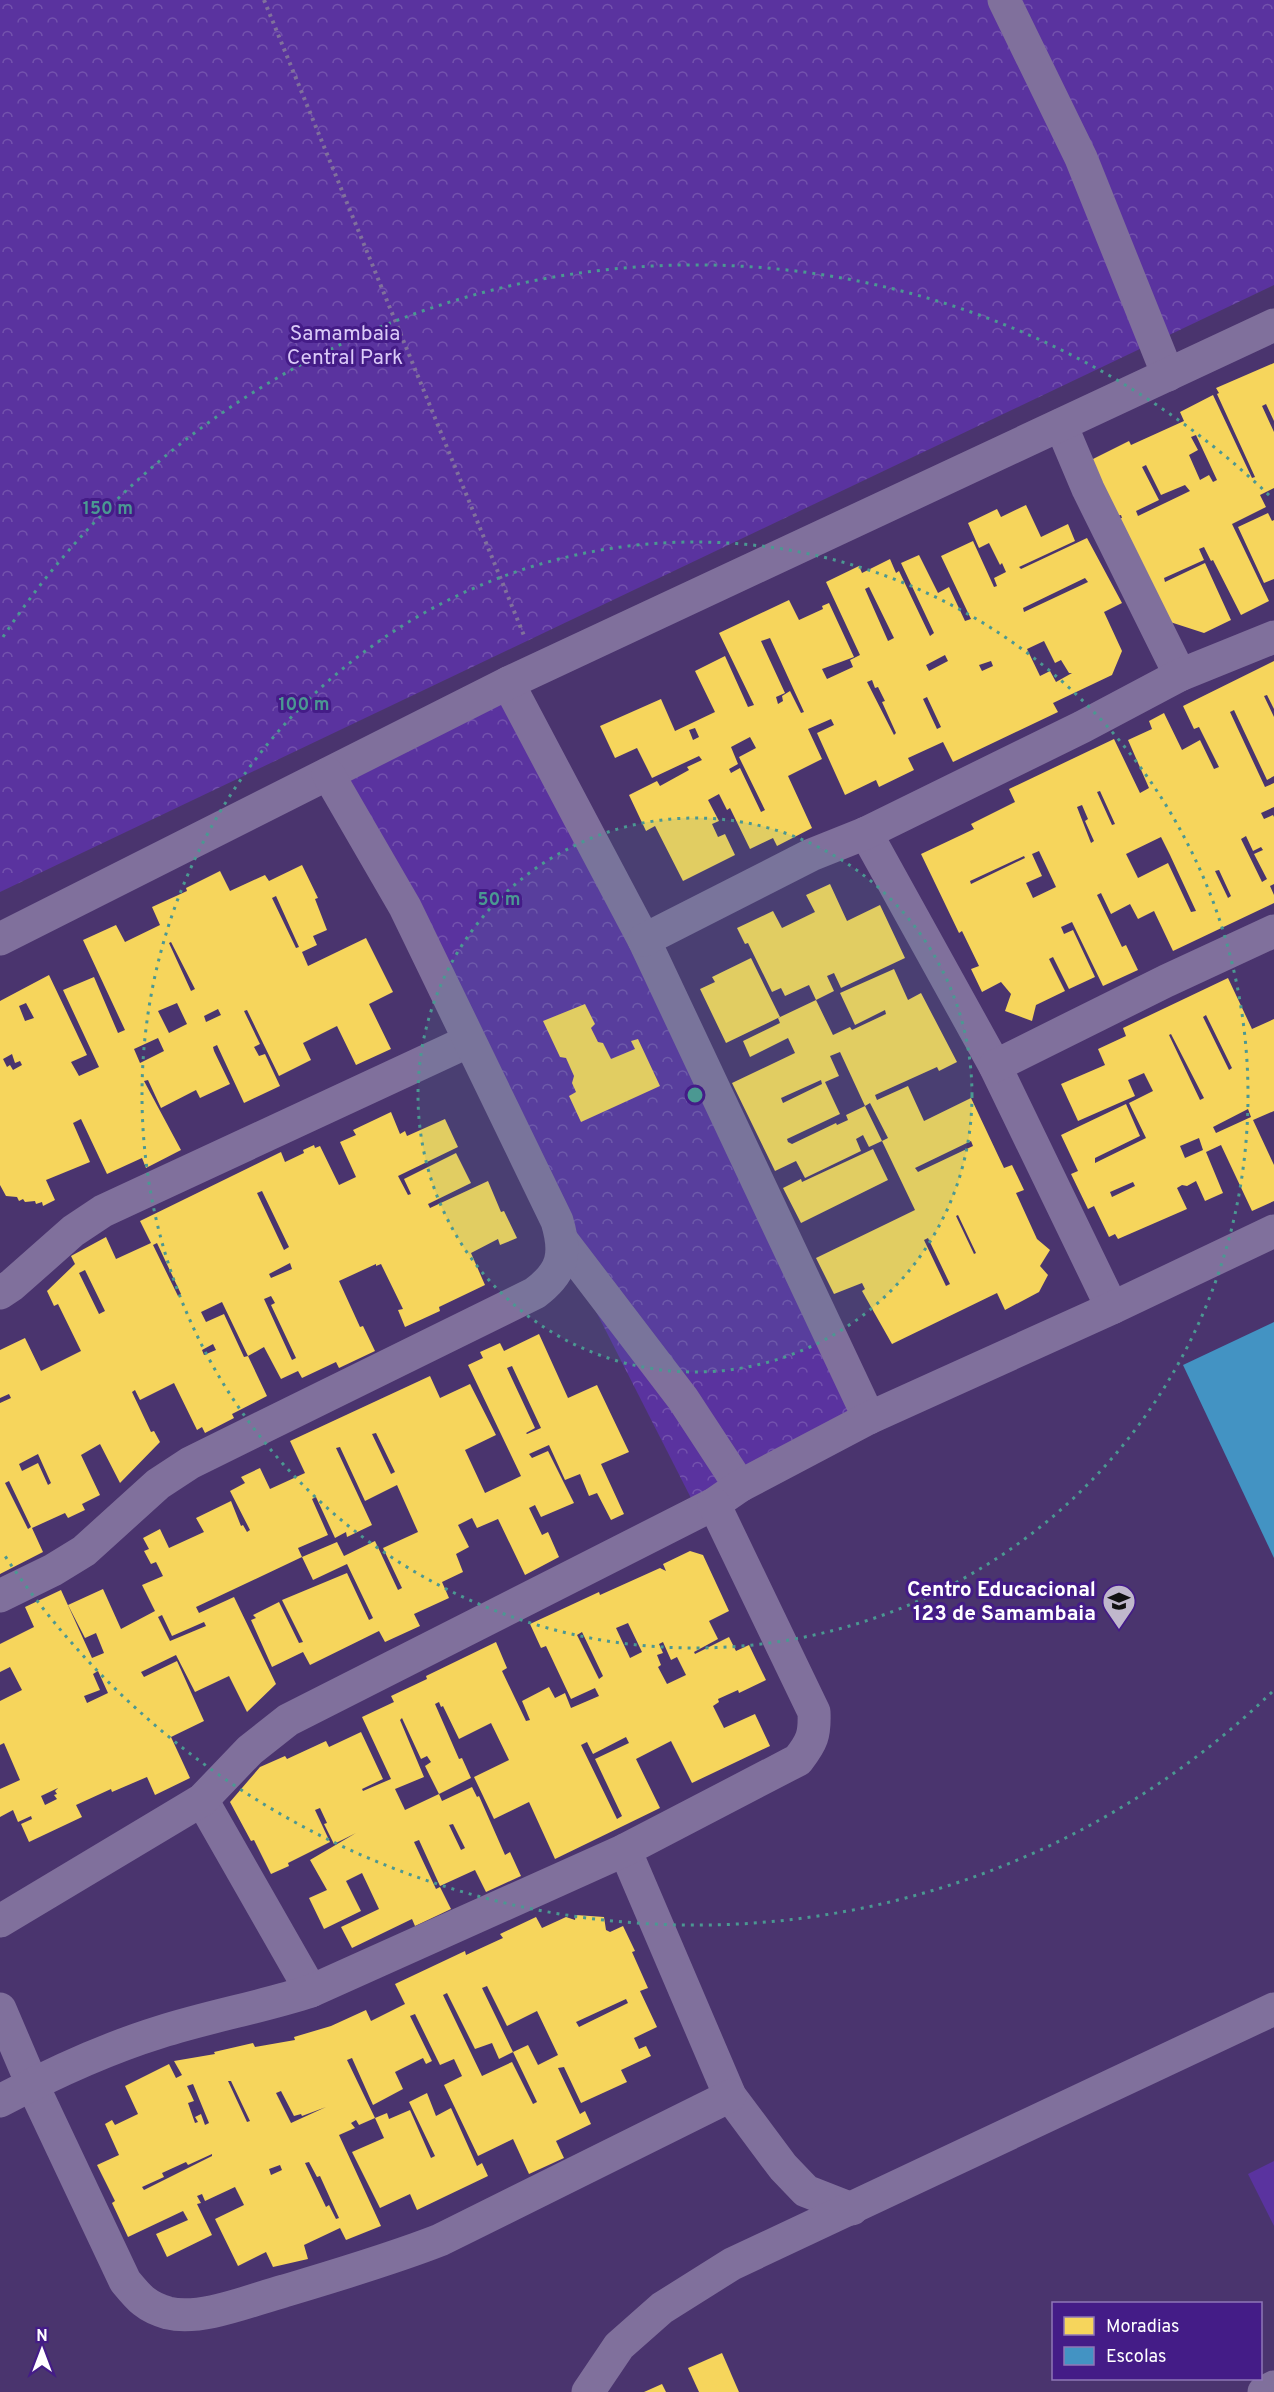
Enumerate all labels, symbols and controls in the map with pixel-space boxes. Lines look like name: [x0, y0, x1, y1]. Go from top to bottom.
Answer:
park label: Samambaia Central Park: [287, 321, 403, 372]
text: 150 m: [83, 498, 133, 521]
text: 100 m: [278, 694, 330, 717]
text: 50 m: [477, 889, 521, 912]
centre of rings: [685, 1085, 705, 1105]
place label: Centro Educacional 123 de Samambaia: [907, 1577, 1096, 1628]
school or university icon: Centro Educacional 123 de Samambaia: [1101, 1583, 1137, 1630]
legend: [1052, 2302, 1262, 2380]
text: Moradias: [1106, 2316, 1179, 2339]
north arrow: [12, 2320, 72, 2380]
text: N: [36, 2327, 48, 2347]
text: Escolas: [1106, 2346, 1167, 2369]

